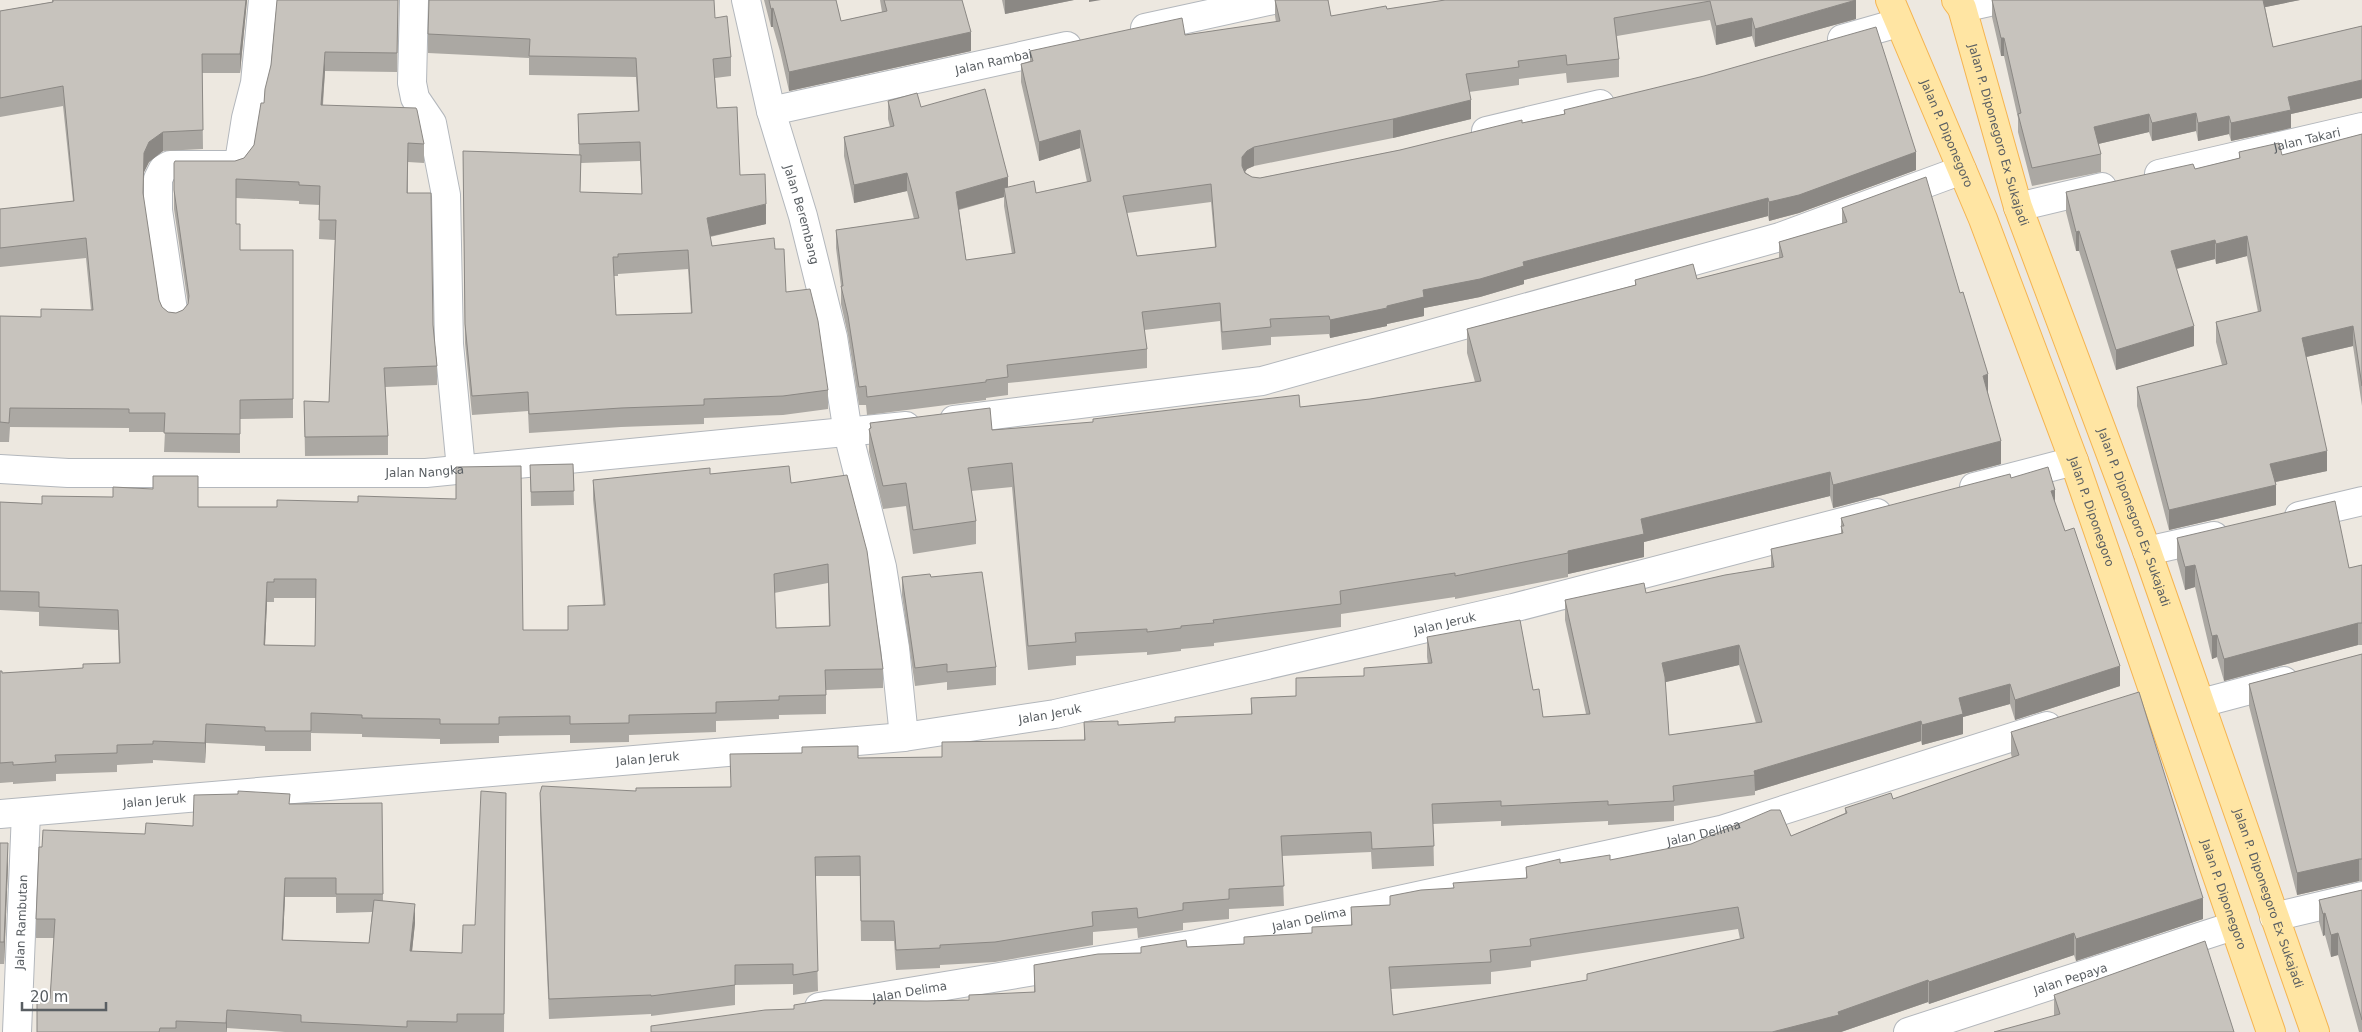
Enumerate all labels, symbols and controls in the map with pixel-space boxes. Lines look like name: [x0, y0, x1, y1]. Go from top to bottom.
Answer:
street label: Jalan P. Diponegoro Ex Sukajadi: [1965, 41, 2031, 228]
street label: Jalan Rambai: [953, 47, 1034, 78]
street label: Jalan P. Diponegoro: [1917, 77, 1976, 189]
street label: Jalan Takari: [2271, 125, 2342, 154]
street label: Jalan Berembang: [781, 162, 822, 266]
street label: Jalan P. Diponegoro Ex Sukajadi: [2094, 425, 2173, 608]
street label: Jalan P. Diponegoro: [2066, 454, 2117, 569]
street label: Jalan Nangka: [385, 462, 465, 480]
street label: Jalan Jeruk: [1411, 610, 1477, 638]
street label: Jalan Jeruk: [1017, 701, 1083, 727]
street label: Jalan Jeruk: [614, 749, 680, 769]
street label: Jalan Jeruk: [121, 791, 187, 811]
street label: Jalan P. Diponegoro Ex Sukajadi: [2230, 806, 2306, 990]
street label: Jalan Delima: [1665, 817, 1742, 849]
street label: Jalan P. Diponegoro: [2198, 837, 2249, 951]
street label: Jalan Rambutan: [13, 874, 30, 971]
street label: Jalan Delima: [1270, 905, 1348, 935]
street label: Jalan Pepaya: [2031, 960, 2109, 998]
street label: Jalan Delima: [870, 979, 948, 1005]
scale bar: [22, 980, 106, 1012]
text: 20 m: [30, 988, 68, 1006]

